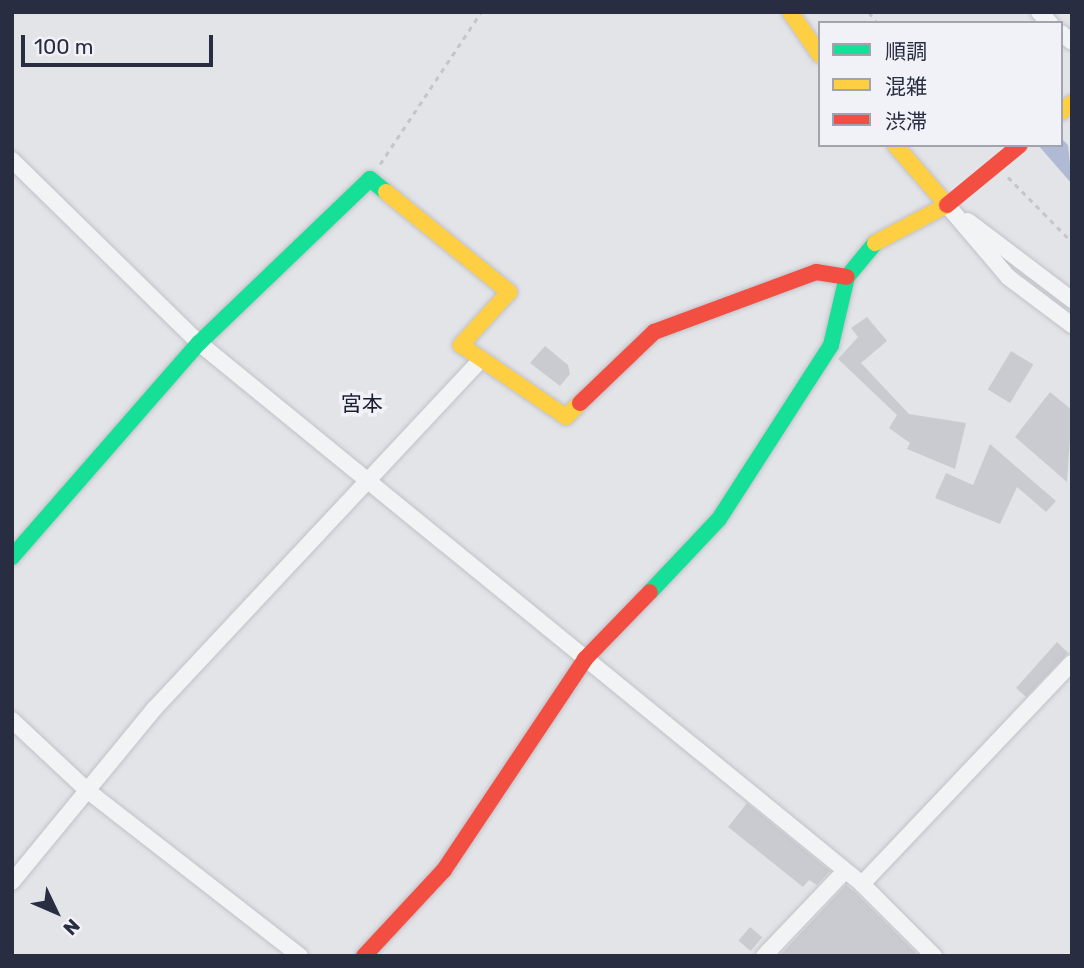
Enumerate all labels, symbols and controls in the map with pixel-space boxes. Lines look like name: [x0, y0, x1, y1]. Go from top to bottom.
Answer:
scale bar: [24, 21, 217, 65]
legend: [818, 21, 1063, 147]
text: 100 m: [34, 34, 93, 59]
text: 順調: [885, 39, 927, 64]
text: 混雑: [885, 74, 927, 99]
text: 渋滞: [885, 109, 927, 134]
district label: 宮本: [341, 391, 383, 417]
north arrow: [21, 877, 91, 947]
text: N: [58, 914, 84, 940]

